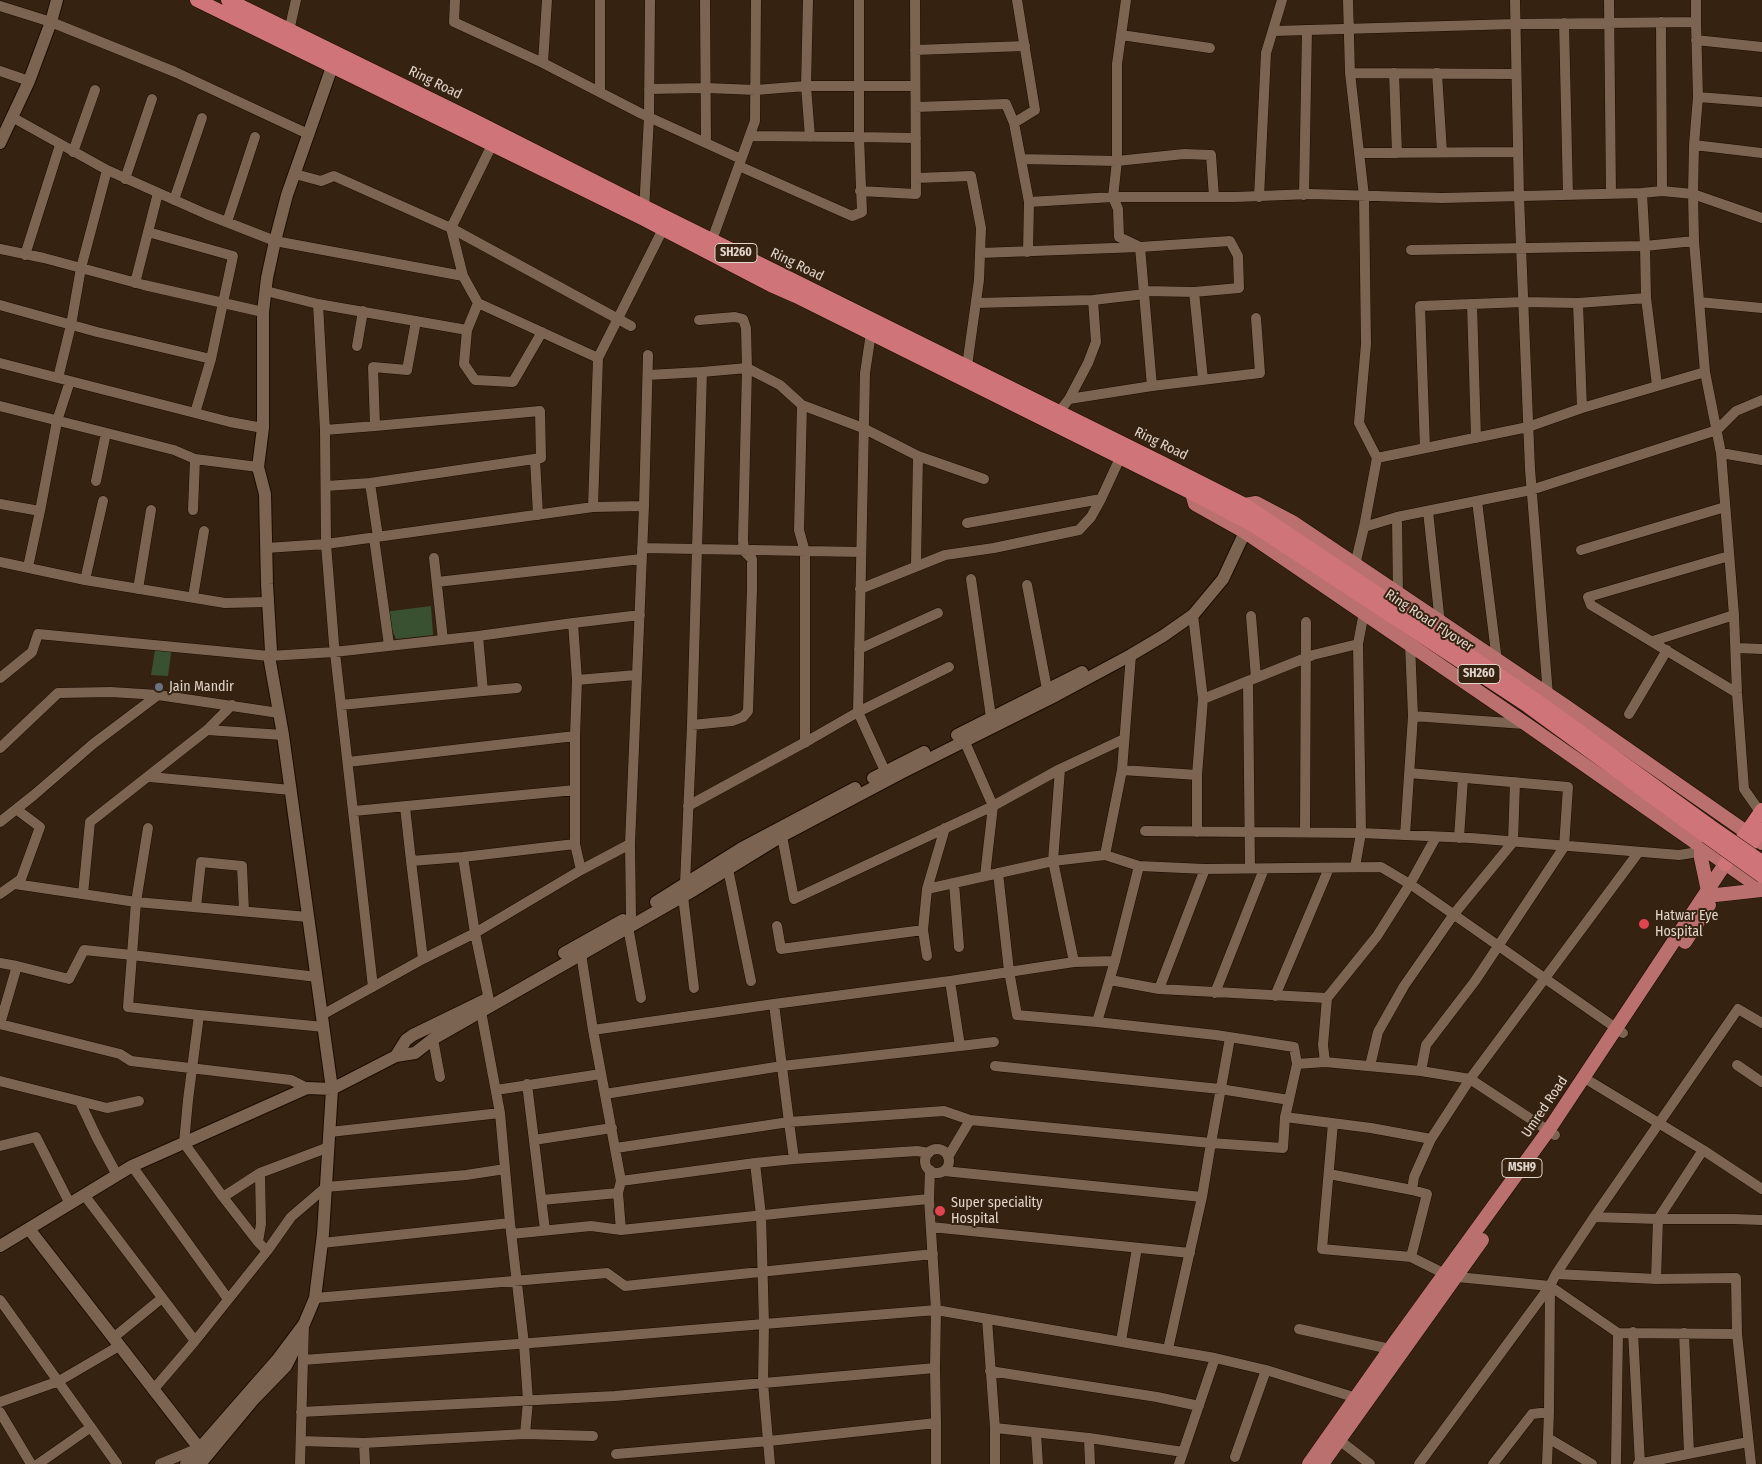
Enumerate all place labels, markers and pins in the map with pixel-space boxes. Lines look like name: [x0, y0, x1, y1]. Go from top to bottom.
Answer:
place label: Jain Mandir: [169, 679, 234, 695]
marker: Jain Mandir: [153, 681, 165, 693]
place label: Hatwar Eye Hospital: [1655, 908, 1718, 940]
marker: Hatwar Eye Hospital: [1637, 917, 1651, 931]
place label: Super speciality Hospital: [951, 1195, 1042, 1228]
marker: Super speciality Hospital: [933, 1204, 947, 1218]

